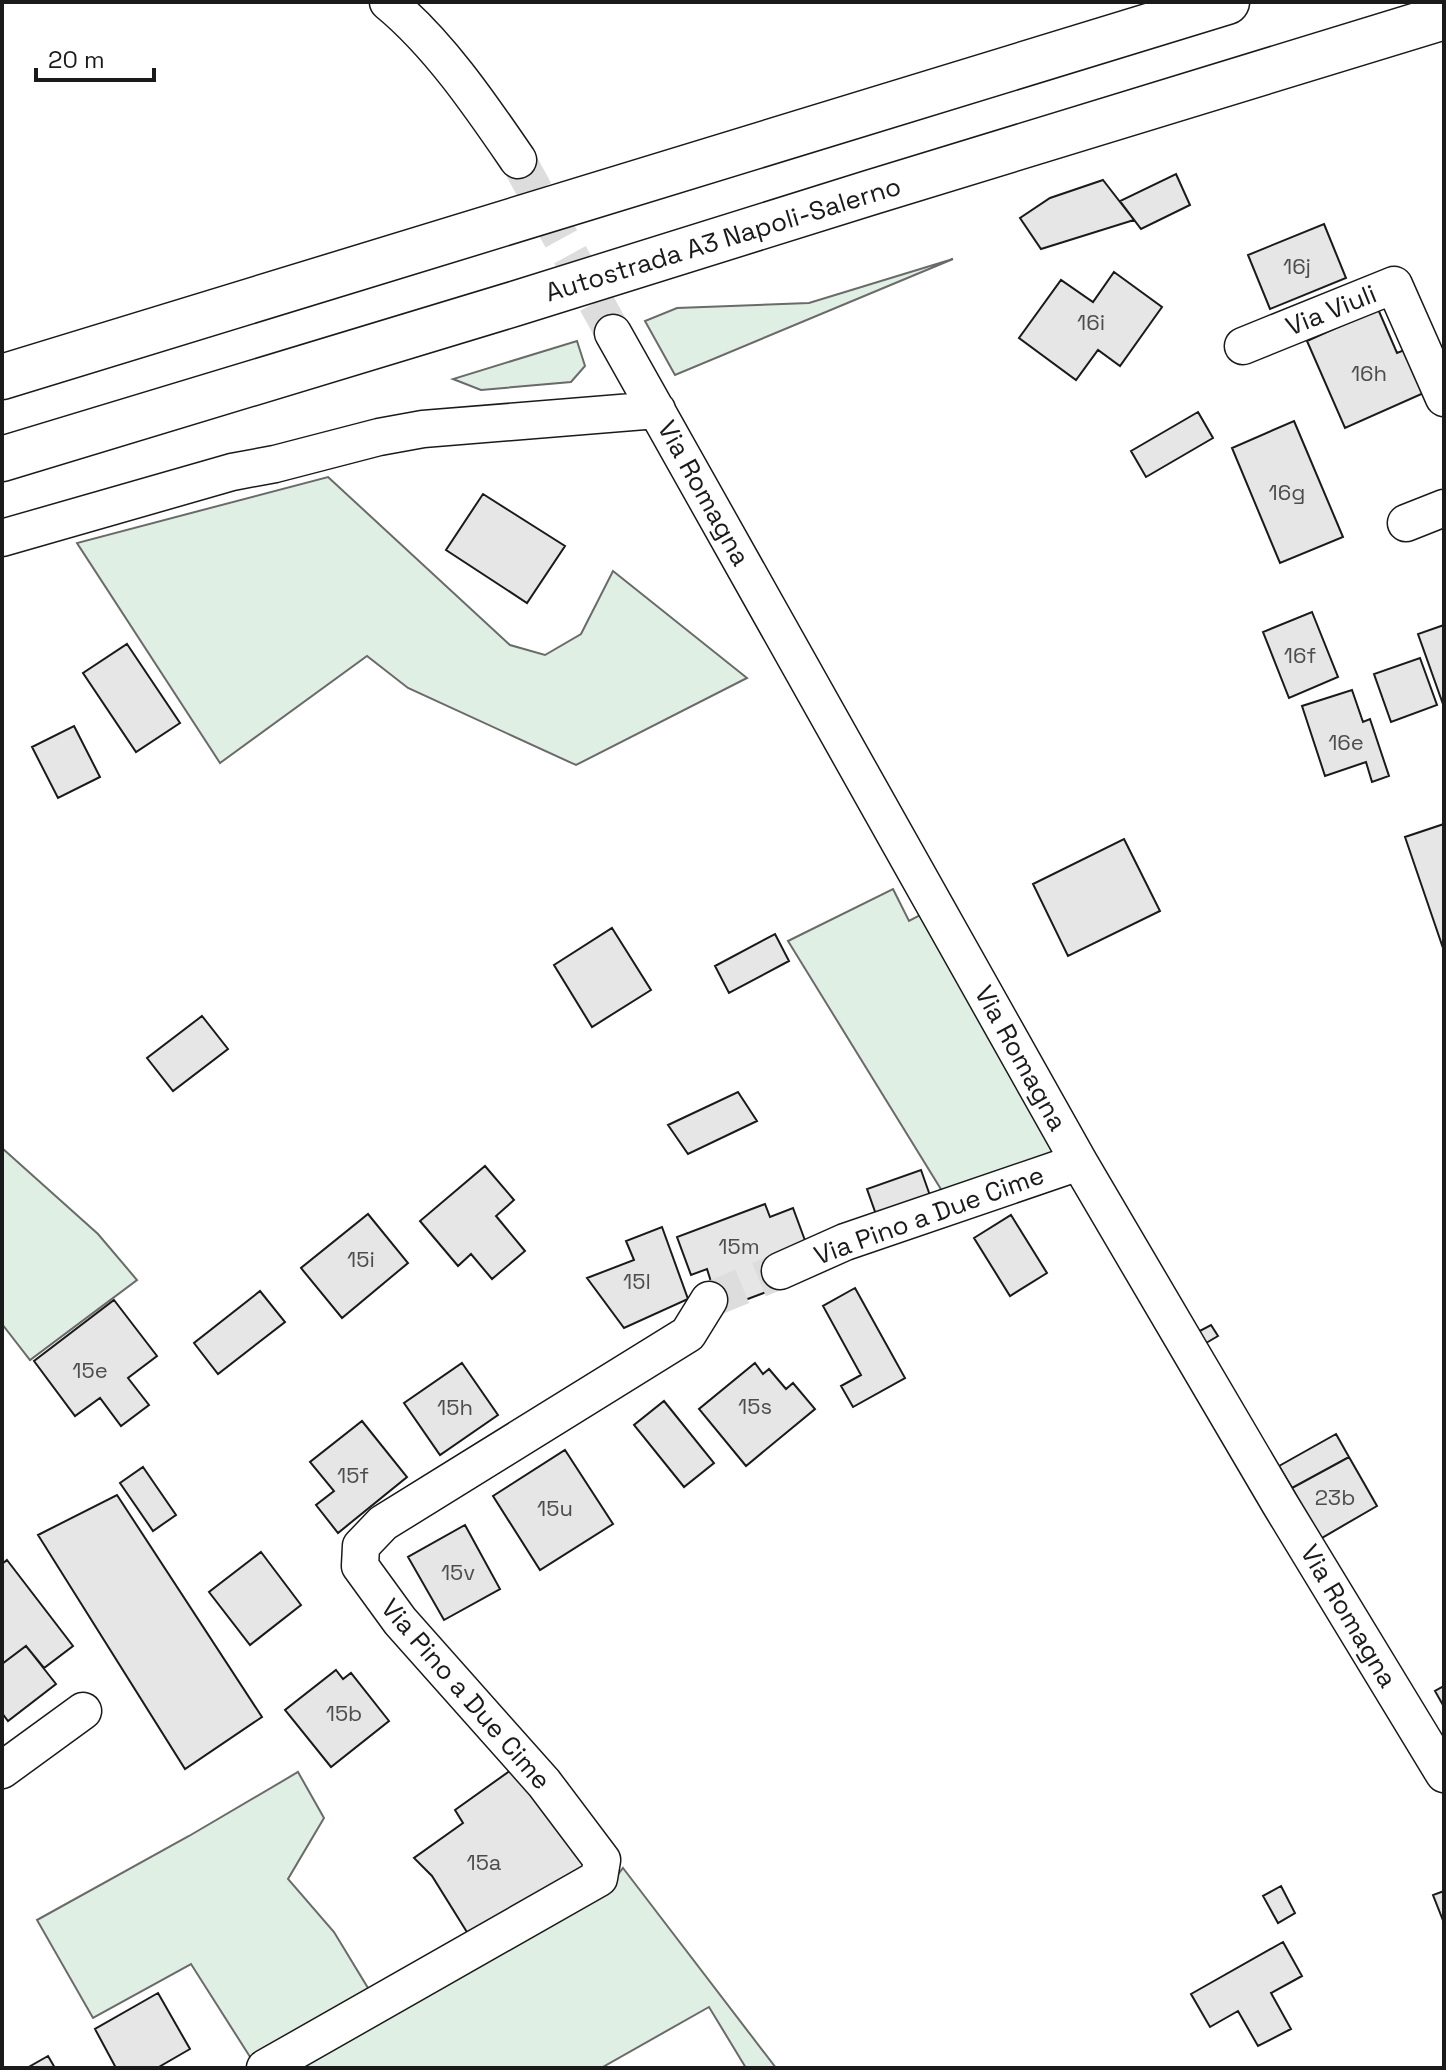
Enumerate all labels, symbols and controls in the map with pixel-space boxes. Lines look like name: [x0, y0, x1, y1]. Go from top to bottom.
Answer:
scale bar: [36, 32, 154, 82]
text: 20 m: [48, 44, 105, 75]
street label: Autostrada A3 Napoli-Salerno: [541, 169, 905, 309]
house number: 16j: [1283, 252, 1311, 280]
street label: Via Viuli: [1281, 276, 1381, 344]
house number: 16i: [1077, 308, 1105, 336]
house number: 16h: [1351, 359, 1387, 387]
street label: Via Romagna: [650, 414, 758, 572]
house number: 16g: [1269, 478, 1305, 506]
house number: 16f: [1284, 641, 1316, 669]
house number: 16e: [1328, 728, 1364, 756]
street label: Via Romagna: [967, 979, 1075, 1137]
street label: Via Pino a Due Cime: [809, 1158, 1049, 1272]
house number: 15m: [718, 1232, 760, 1260]
house number: 15i: [347, 1245, 375, 1273]
house number: 15l: [623, 1267, 651, 1295]
house number: 15e: [72, 1356, 108, 1384]
house number: 15s: [738, 1392, 772, 1420]
house number: 15h: [437, 1393, 473, 1421]
house number: 15f: [337, 1461, 369, 1489]
house number: 23b: [1315, 1483, 1355, 1511]
house number: 15u: [537, 1494, 573, 1522]
street label: Via Romagna: [1293, 1538, 1405, 1694]
house number: 15v: [441, 1558, 475, 1586]
street label: Via Pino a Due Cime: [374, 1591, 558, 1797]
house number: 15b: [326, 1699, 362, 1727]
house number: 15a: [466, 1848, 502, 1876]

